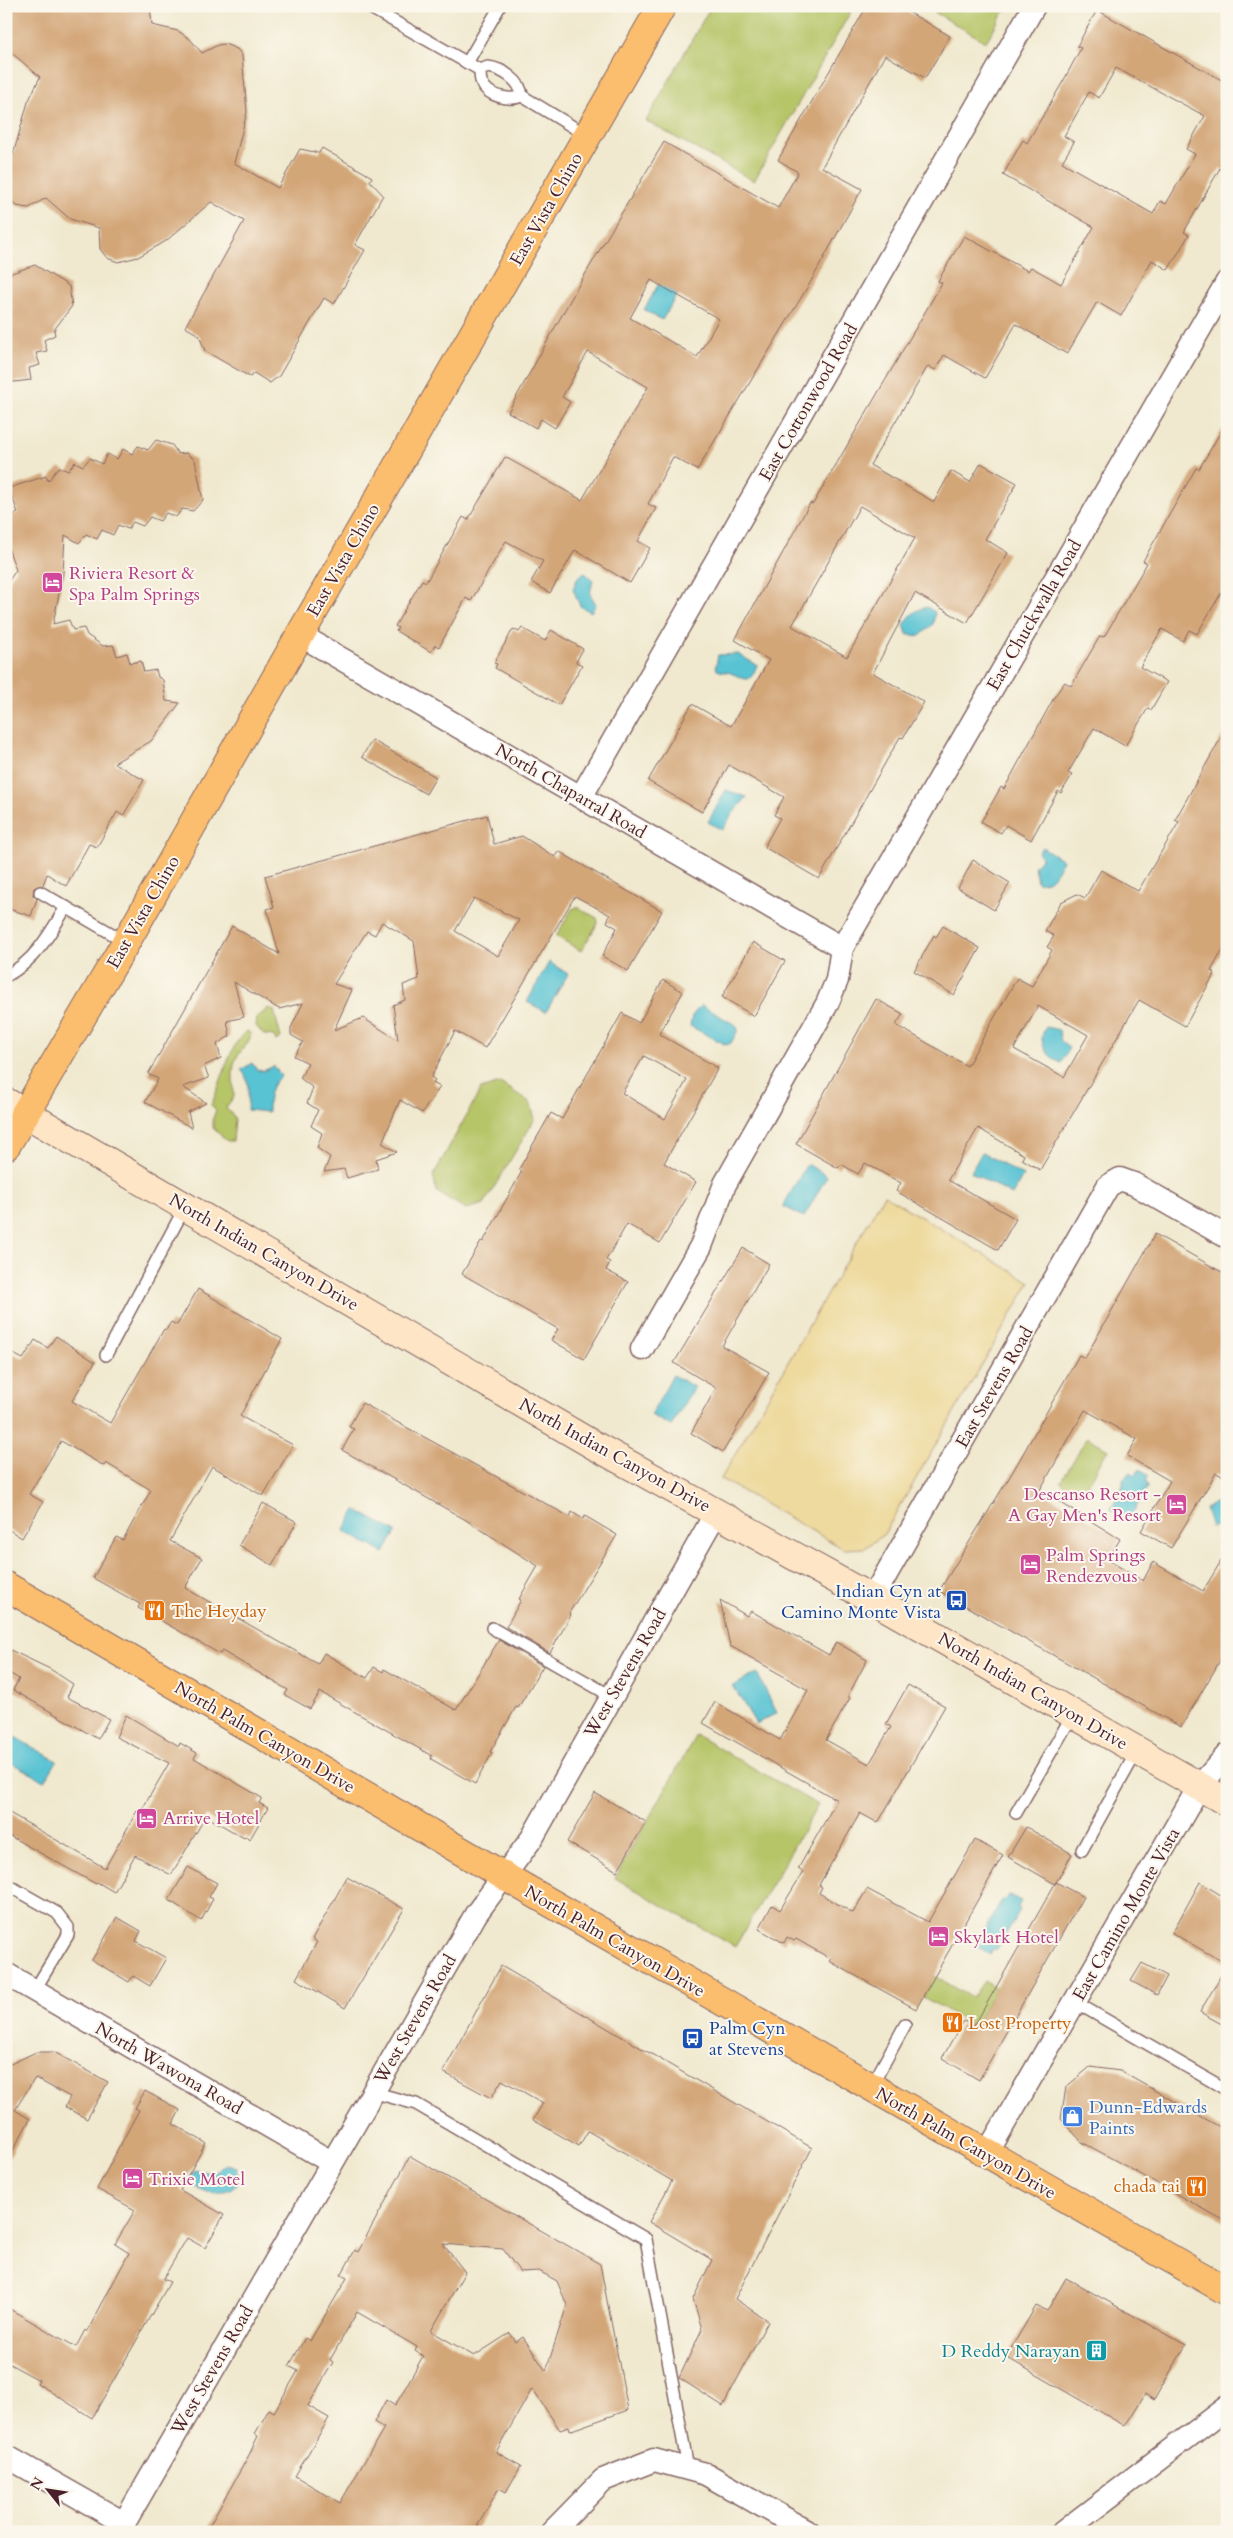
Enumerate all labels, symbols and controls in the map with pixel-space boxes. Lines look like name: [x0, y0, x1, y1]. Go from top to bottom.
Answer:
street label: East Vista Chino: [504, 148, 589, 270]
street label: East Cottonwood Road: [753, 319, 864, 486]
street label: East Vista Chino: [301, 499, 386, 621]
street label: East Chuckwalla Road: [981, 535, 1088, 695]
place label: Riviera Resort & Spa Palm Springs: [69, 561, 200, 607]
hotel icon: Riviera Resort & Spa Palm Springs: [41, 571, 65, 595]
street label: North Chaparral Road: [491, 738, 651, 845]
street label: East Vista Chino: [101, 851, 186, 973]
street label: North Indian Canyon Drive: [164, 1188, 363, 1317]
street label: East Stevens Road: [950, 1322, 1040, 1452]
street label: North Indian Canyon Drive: [514, 1392, 715, 1519]
place label: Descanso Resort - A Gay Men's Resort: [1008, 1482, 1161, 1528]
hotel icon: Descanso Resort - A Gay Men's Resort: [1165, 1492, 1189, 1516]
place label: Palm Springs Rendezvous: [1046, 1543, 1146, 1589]
hotel icon: Palm Springs Rendezvous: [1018, 1553, 1042, 1577]
place label: Indian Cyn at Camino Monte Vista: [781, 1579, 941, 1625]
bus stop icon: Indian Cyn at Camino Monte Vista: [945, 1589, 969, 1613]
restaurant icon: The Heyday: [143, 1599, 167, 1623]
place label: The Heyday: [171, 1599, 267, 1624]
street label: West Stevens Road: [578, 1604, 673, 1743]
street label: North Indian Canyon Drive: [933, 1627, 1132, 1756]
street label: North Palm Canyon Drive: [170, 1675, 360, 1799]
hotel icon: Arrive Hotel: [135, 1806, 159, 1830]
place label: Arrive Hotel: [163, 1806, 260, 1831]
street label: East Camino Monte Vista: [1067, 1823, 1186, 2005]
street label: North Palm Canyon Drive: [520, 1879, 710, 2003]
hotel icon: Skylark Hotel: [926, 1925, 950, 1949]
place label: Skylark Hotel: [954, 1925, 1059, 1950]
street label: West Stevens Road: [368, 1950, 463, 2089]
restaurant icon: Lost Property: [940, 2011, 964, 2035]
place label: Lost Property: [968, 2011, 1072, 2036]
street label: North Wawona Road: [90, 2016, 247, 2121]
place label: Palm Cyn at Stevens: [709, 2016, 786, 2062]
bus stop icon: Palm Cyn at Stevens: [681, 2026, 705, 2050]
street label: North Palm Canyon Drive: [871, 2081, 1061, 2205]
place label: Dunn-Edwards Paints: [1089, 2095, 1207, 2141]
shop icon: Dunn-Edwards Paints: [1061, 2105, 1085, 2129]
hotel icon: Trixie Motel: [120, 2167, 144, 2191]
place label: Trixie Motel: [148, 2167, 245, 2192]
place label: chada tai: [1113, 2174, 1180, 2199]
restaurant icon: chada tai: [1184, 2174, 1208, 2198]
street label: West Stevens Road: [165, 2301, 260, 2440]
place label: D Reddy Narayan: [941, 2339, 1081, 2364]
building icon: D Reddy Narayan: [1084, 2339, 1108, 2363]
north arrow: [22, 2466, 72, 2516]
text: N: [26, 2474, 48, 2494]

